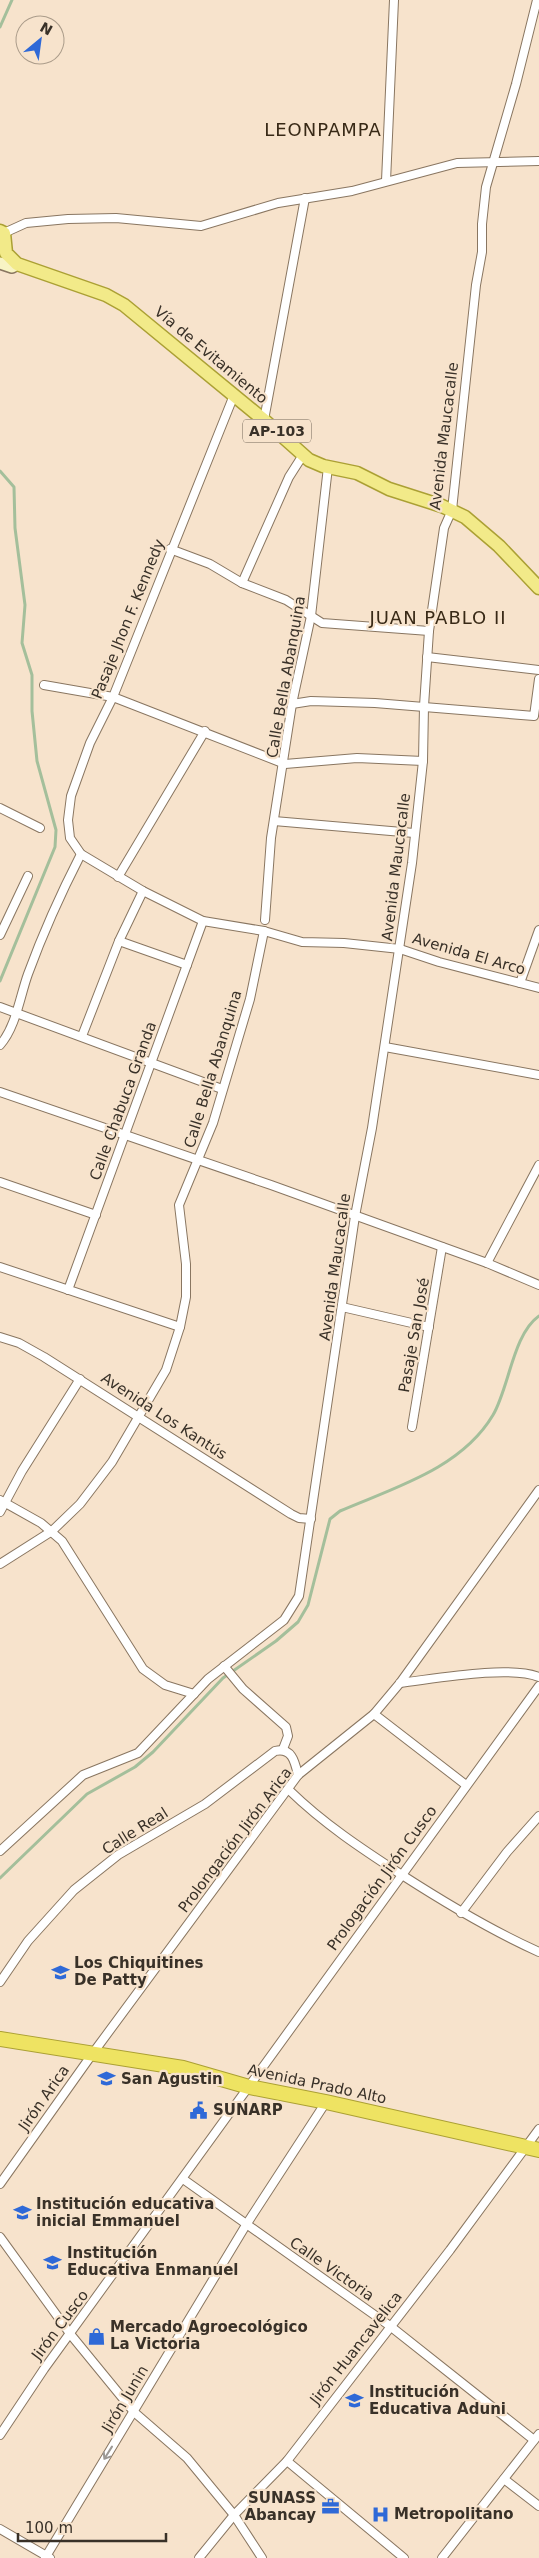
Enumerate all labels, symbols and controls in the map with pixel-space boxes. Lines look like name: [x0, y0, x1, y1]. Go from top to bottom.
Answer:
north arrow: [15, 15, 65, 65]
text: N: [37, 19, 55, 38]
district label: LEONPAMPA: [264, 119, 382, 140]
street label: Vía de Evitamiento: [151, 302, 271, 408]
street label: Avenida Maucacalle: [426, 361, 462, 511]
road number: AP-103: [243, 420, 311, 442]
street label: Pasaje Jhon F. Kennedy: [88, 536, 168, 702]
street label: Calle Bella Abanquina: [263, 595, 309, 759]
district label: JUAN PABLO II: [368, 607, 507, 628]
street label: Avenida Maucacalle: [378, 792, 414, 942]
street label: Avenida El Arco: [410, 929, 528, 979]
street label: Calle Bella Abanquina: [180, 988, 246, 1150]
street label: Calle Chabuca Granda: [86, 1019, 160, 1183]
street label: Avenida Maucacalle: [316, 1192, 354, 1342]
street label: Pasaje San José: [395, 1276, 433, 1394]
street label: Avenida Los Kantús: [98, 1369, 230, 1463]
street label: Prolongación Jirón Arica: [175, 1764, 295, 1916]
street label: Prologación Jirón Cusco: [323, 1802, 441, 1954]
street label: Calle Real: [99, 1804, 171, 1858]
place label: Los Chiquitines De Patty: [74, 1954, 204, 1989]
school or university icon: Los Chiquitines De Patty: [50, 1962, 70, 1982]
street label: Avenida Prado Alto: [246, 2060, 388, 2108]
street label: Jirón Arica: [14, 2062, 73, 2135]
school or university icon: San Agustin: [97, 2069, 117, 2089]
place label: San Agustin: [121, 2070, 223, 2088]
public building icon: SUNARP: [189, 2100, 209, 2120]
place label: SUNARP: [213, 2101, 283, 2119]
place label: Institución educativa inicial Emmanuel: [36, 2195, 214, 2230]
school or university icon: Institución educativa inicial Emmanuel: [12, 2203, 32, 2223]
street label: Calle Victoria: [286, 2233, 378, 2305]
place label: Institución Educativa Enmanuel: [67, 2244, 238, 2279]
school or university icon: Institución Educativa Enmanuel: [43, 2252, 63, 2272]
street label: Jirón Cusco: [27, 2286, 92, 2364]
street label: Jirón Huancavelica: [306, 2288, 406, 2409]
place label: Mercado Agroecológico La Victoria: [110, 2318, 308, 2353]
shop icon: Mercado Agroecológico La Victoria: [86, 2326, 106, 2346]
street label: Jirón Junin: [97, 2362, 152, 2437]
place label: Institución Educativa Aduni: [369, 2383, 506, 2418]
school or university icon: Institución Educativa Aduni: [345, 2391, 365, 2411]
one-way arrow: [103, 2446, 113, 2460]
place label: SUNASS Abancay: [245, 2489, 316, 2524]
office icon: SUNASS Abancay: [320, 2497, 340, 2517]
hospital icon: Metropolitano: [370, 2504, 390, 2524]
place label: Metropolitano: [394, 2505, 514, 2523]
scale bar: [18, 2510, 165, 2542]
text: 100 m: [25, 2519, 73, 2537]

